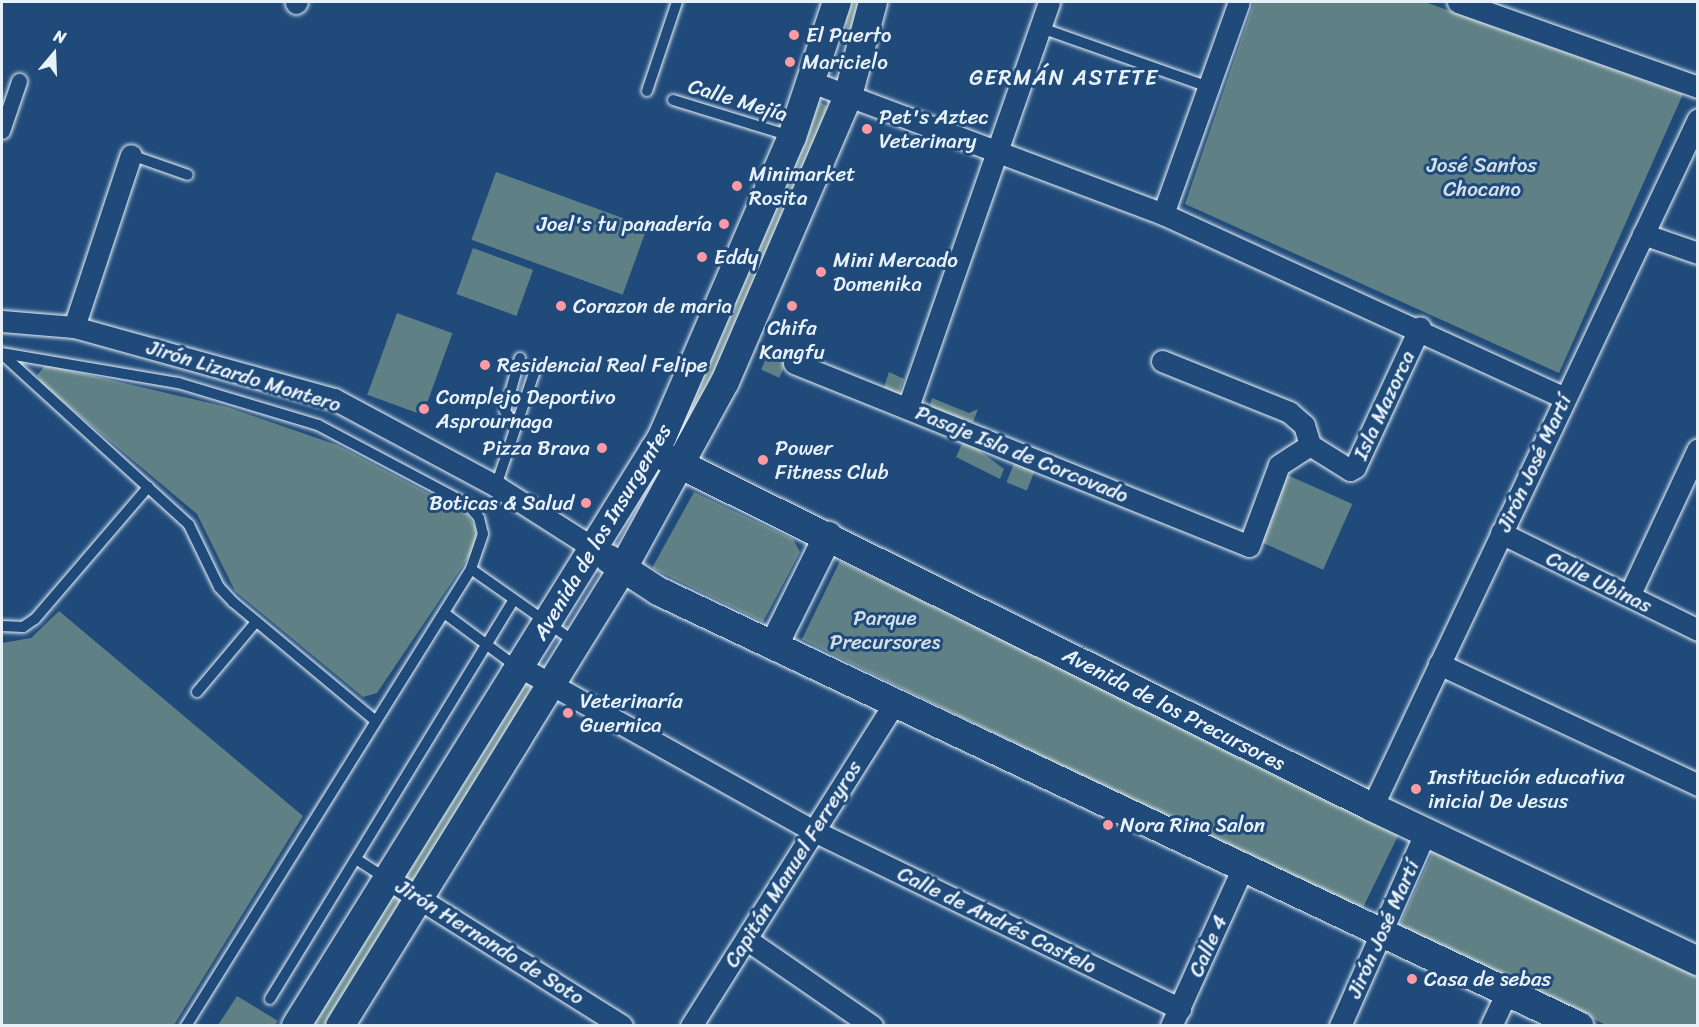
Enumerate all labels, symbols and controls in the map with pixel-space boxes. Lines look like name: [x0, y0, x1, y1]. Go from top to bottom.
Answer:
text: N: [50, 21, 70, 52]
place label: El Puerto: [806, 22, 892, 48]
north arrow: [24, 24, 84, 84]
marker: El Puerto: [787, 28, 801, 42]
place label: Maricielo: [802, 49, 888, 75]
marker: Maricielo: [783, 55, 797, 69]
district label: GERMÁN ASTETE: [970, 65, 1158, 91]
street label: Calle Mejía: [685, 73, 791, 127]
place label: Pet's Aztec Veterinary: [879, 104, 989, 154]
marker: Pet's Aztec Veterinary: [860, 122, 874, 136]
park label: José Santos Chocano: [1427, 152, 1537, 202]
place label: Minimarket Rosita: [749, 161, 855, 211]
marker: Minimarket Rosita: [730, 179, 744, 193]
place label: Joel's tu panadería: [536, 211, 712, 237]
marker: Joel's tu panadería: [717, 217, 731, 231]
place label: Eddy: [714, 244, 759, 270]
place label: Mini Mercado Domenika: [833, 247, 958, 297]
marker: Eddy: [695, 250, 709, 264]
marker: Mini Mercado Domenika: [814, 265, 828, 279]
place label: Corazon de maria: [573, 293, 732, 319]
marker: Corazon de maria: [554, 299, 568, 313]
marker: Chifa Kangfu: [785, 299, 799, 313]
place label: Chifa Kangfu: [759, 315, 825, 365]
street label: Jirón Lizardo Montero: [144, 335, 344, 417]
street label: Isla Mazorca: [1348, 346, 1420, 464]
place label: Residencial Real Felipe: [497, 352, 708, 378]
marker: Residencial Real Felipe: [478, 358, 492, 372]
place label: Complejo Deportivo Asprournaga: [436, 384, 615, 434]
street label: Jirón José Martí: [1491, 390, 1577, 536]
street label: Pasaje Isla de Corcovado: [911, 399, 1133, 509]
marker: Complejo Deportivo Asprournaga: [417, 402, 431, 416]
street label: Avenida de los Insurgentes: [527, 419, 677, 645]
place label: Pizza Brava: [483, 435, 590, 461]
place label: Power Fitness Club: [775, 435, 889, 485]
marker: Pizza Brava: [595, 441, 609, 455]
marker: Power Fitness Club: [756, 453, 770, 467]
place label: Boticas & Salud: [429, 490, 574, 516]
marker: Boticas & Salud: [579, 496, 593, 510]
street label: Calle Ubinas: [1542, 546, 1656, 618]
park label: Parque Precursores: [830, 605, 940, 655]
street label: Avenida de los Precursores: [1058, 641, 1290, 777]
place label: Veterinaría Guernica: [580, 688, 683, 738]
marker: Veterinaría Guernica: [561, 706, 575, 720]
street label: Capitán Manuel Ferreyros: [719, 756, 867, 972]
place label: Institución educativa inicial De Jesus: [1428, 764, 1624, 814]
marker: Institución educativa inicial De Jesus: [1409, 782, 1423, 796]
place label: Nora Rina Salon: [1120, 812, 1267, 838]
marker: Nora Rina Salon: [1101, 818, 1115, 832]
street label: Jirón José Martí: [1341, 856, 1425, 1002]
street label: Calle de Andrés Castelo: [893, 861, 1101, 979]
street label: Jirón Hernando de Soto: [391, 874, 589, 1010]
street label: Calle 4: [1183, 911, 1233, 981]
place label: Casa de sebas: [1424, 966, 1551, 992]
marker: Casa de sebas: [1405, 972, 1419, 986]

